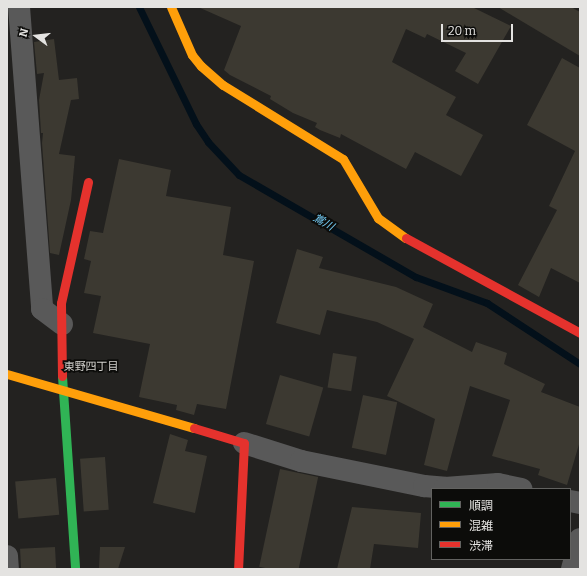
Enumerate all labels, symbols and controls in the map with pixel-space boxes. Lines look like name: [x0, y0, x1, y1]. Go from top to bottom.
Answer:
north arrow: [16, 16, 56, 56]
scale bar: [443, 16, 515, 42]
text: 20 m: [448, 24, 476, 38]
text: N: [17, 27, 31, 39]
water label: 鴬川: [310, 212, 336, 234]
district label: 東野四丁目: [64, 360, 118, 374]
legend: [431, 488, 571, 560]
text: 順調: [469, 499, 493, 513]
text: 混雑: [469, 519, 493, 533]
text: 渋滞: [469, 539, 493, 553]

